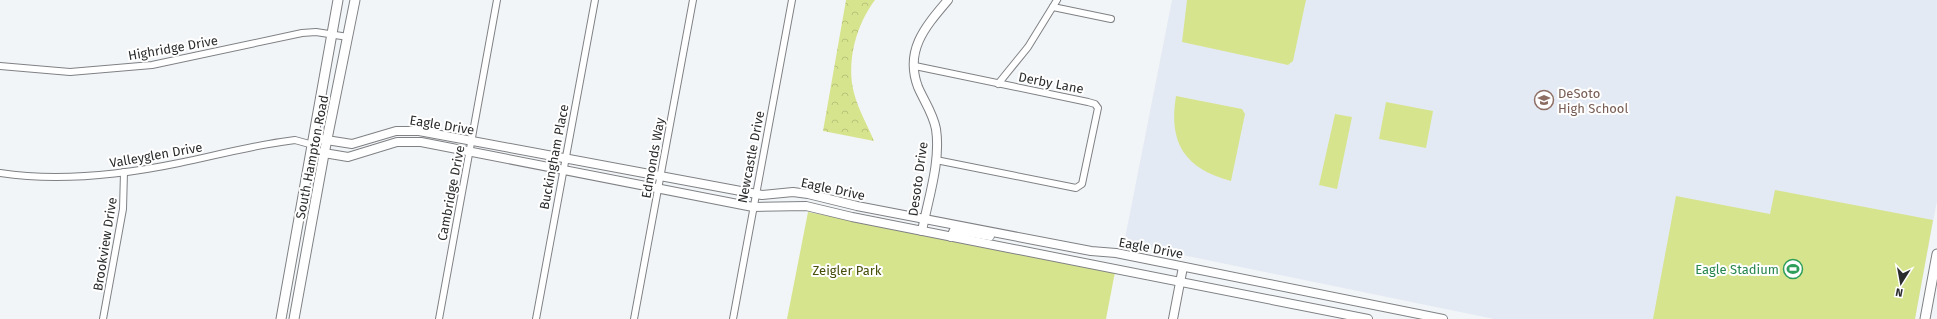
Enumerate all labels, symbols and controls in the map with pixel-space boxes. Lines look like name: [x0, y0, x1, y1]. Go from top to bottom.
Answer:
street label: Highridge Drive: [127, 33, 219, 63]
street label: Derby Lane: [1017, 69, 1085, 97]
place label: DeSoto High School: [1558, 86, 1628, 116]
school or university icon: DeSoto High School: [1533, 89, 1555, 111]
street label: South Hampton Road: [293, 94, 331, 220]
street label: Buckingham Place: [536, 103, 572, 211]
street label: Newcastle Drive: [735, 110, 767, 204]
street label: Eagle Drive: [409, 112, 475, 138]
street label: Edmonds Way: [639, 116, 668, 200]
street label: Valleyglen Drive: [109, 139, 203, 171]
street label: Desoto Drive: [905, 141, 931, 217]
street label: Cambridge Drive: [434, 144, 468, 242]
street label: Eagle Drive: [800, 175, 866, 203]
street label: Brookview Drive: [90, 196, 120, 292]
street label: Eagle Drive: [1118, 234, 1184, 262]
sports icon: Eagle Stadium: [1782, 258, 1804, 280]
place label: Eagle Stadium: [1695, 262, 1779, 277]
park label: Zeigler Park: [813, 263, 882, 278]
north arrow: [1881, 263, 1921, 303]
text: N: [1894, 285, 1904, 299]

